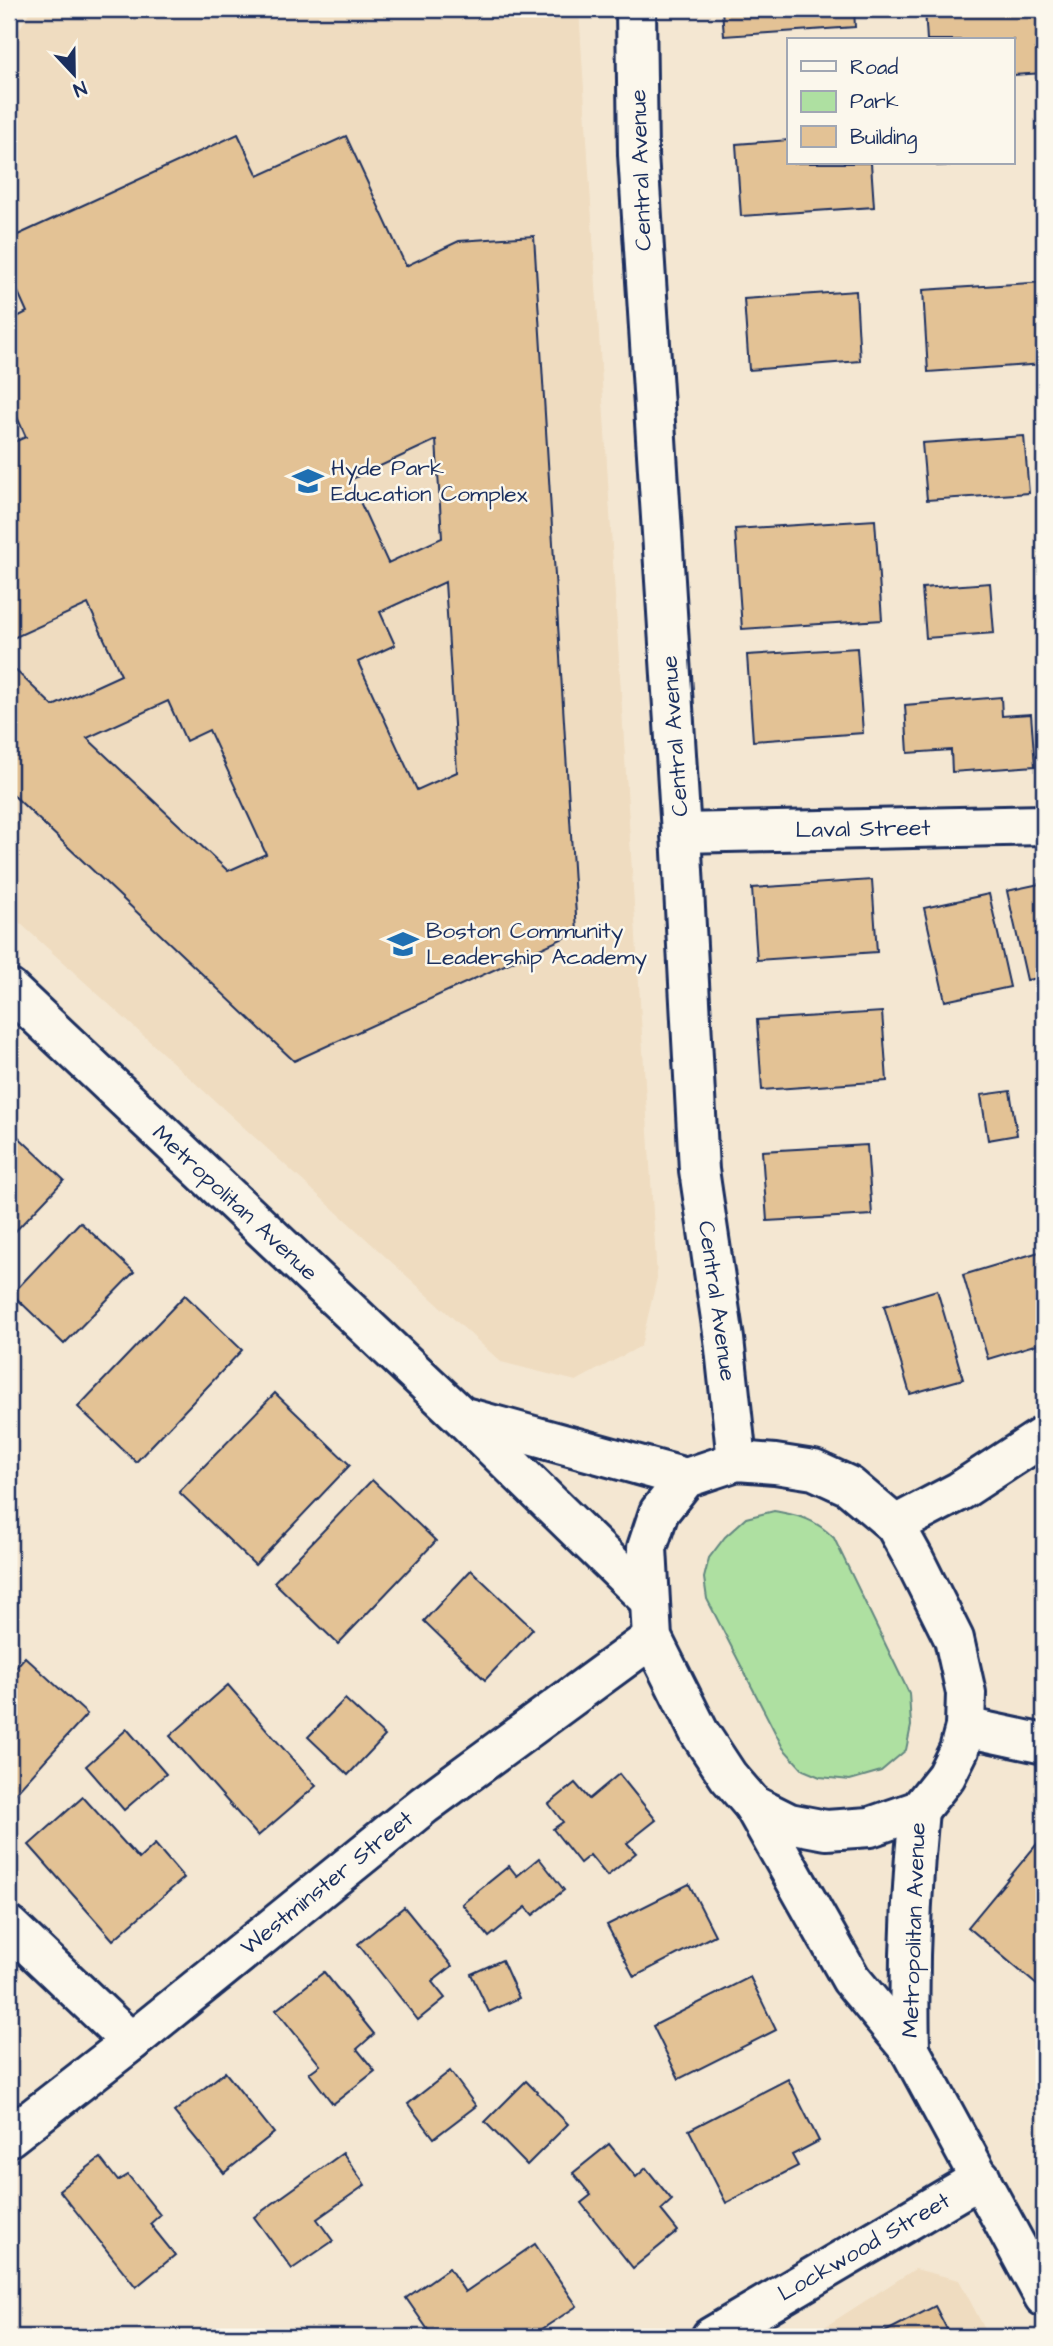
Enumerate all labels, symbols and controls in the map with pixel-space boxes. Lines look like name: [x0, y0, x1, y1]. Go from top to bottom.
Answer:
north arrow: [38, 38, 108, 108]
legend: [787, 38, 1014, 164]
text: Road: [850, 53, 898, 82]
text: N: [69, 74, 90, 103]
text: Park: [850, 87, 899, 116]
street label: Central Avenue: [622, 89, 660, 251]
text: Building: [850, 123, 918, 154]
place label: Hyde Park Education Complex: [331, 452, 528, 510]
school or university icon: Hyde Park Education Complex: [291, 464, 325, 498]
street label: Central Avenue: [653, 654, 697, 818]
street label: Laval Street: [795, 812, 931, 846]
place label: Boston Community Leadership Academy: [426, 915, 648, 974]
school or university icon: Boston Community Leadership Academy: [386, 927, 420, 961]
street label: Metropolitan Avenue: [145, 1118, 325, 1288]
street label: Central Avenue: [690, 1219, 744, 1383]
street label: Westminster Street: [234, 1803, 421, 1963]
street label: Metropolitan Avenue: [894, 1822, 934, 2038]
street label: Lockwood Street: [772, 2184, 957, 2309]

